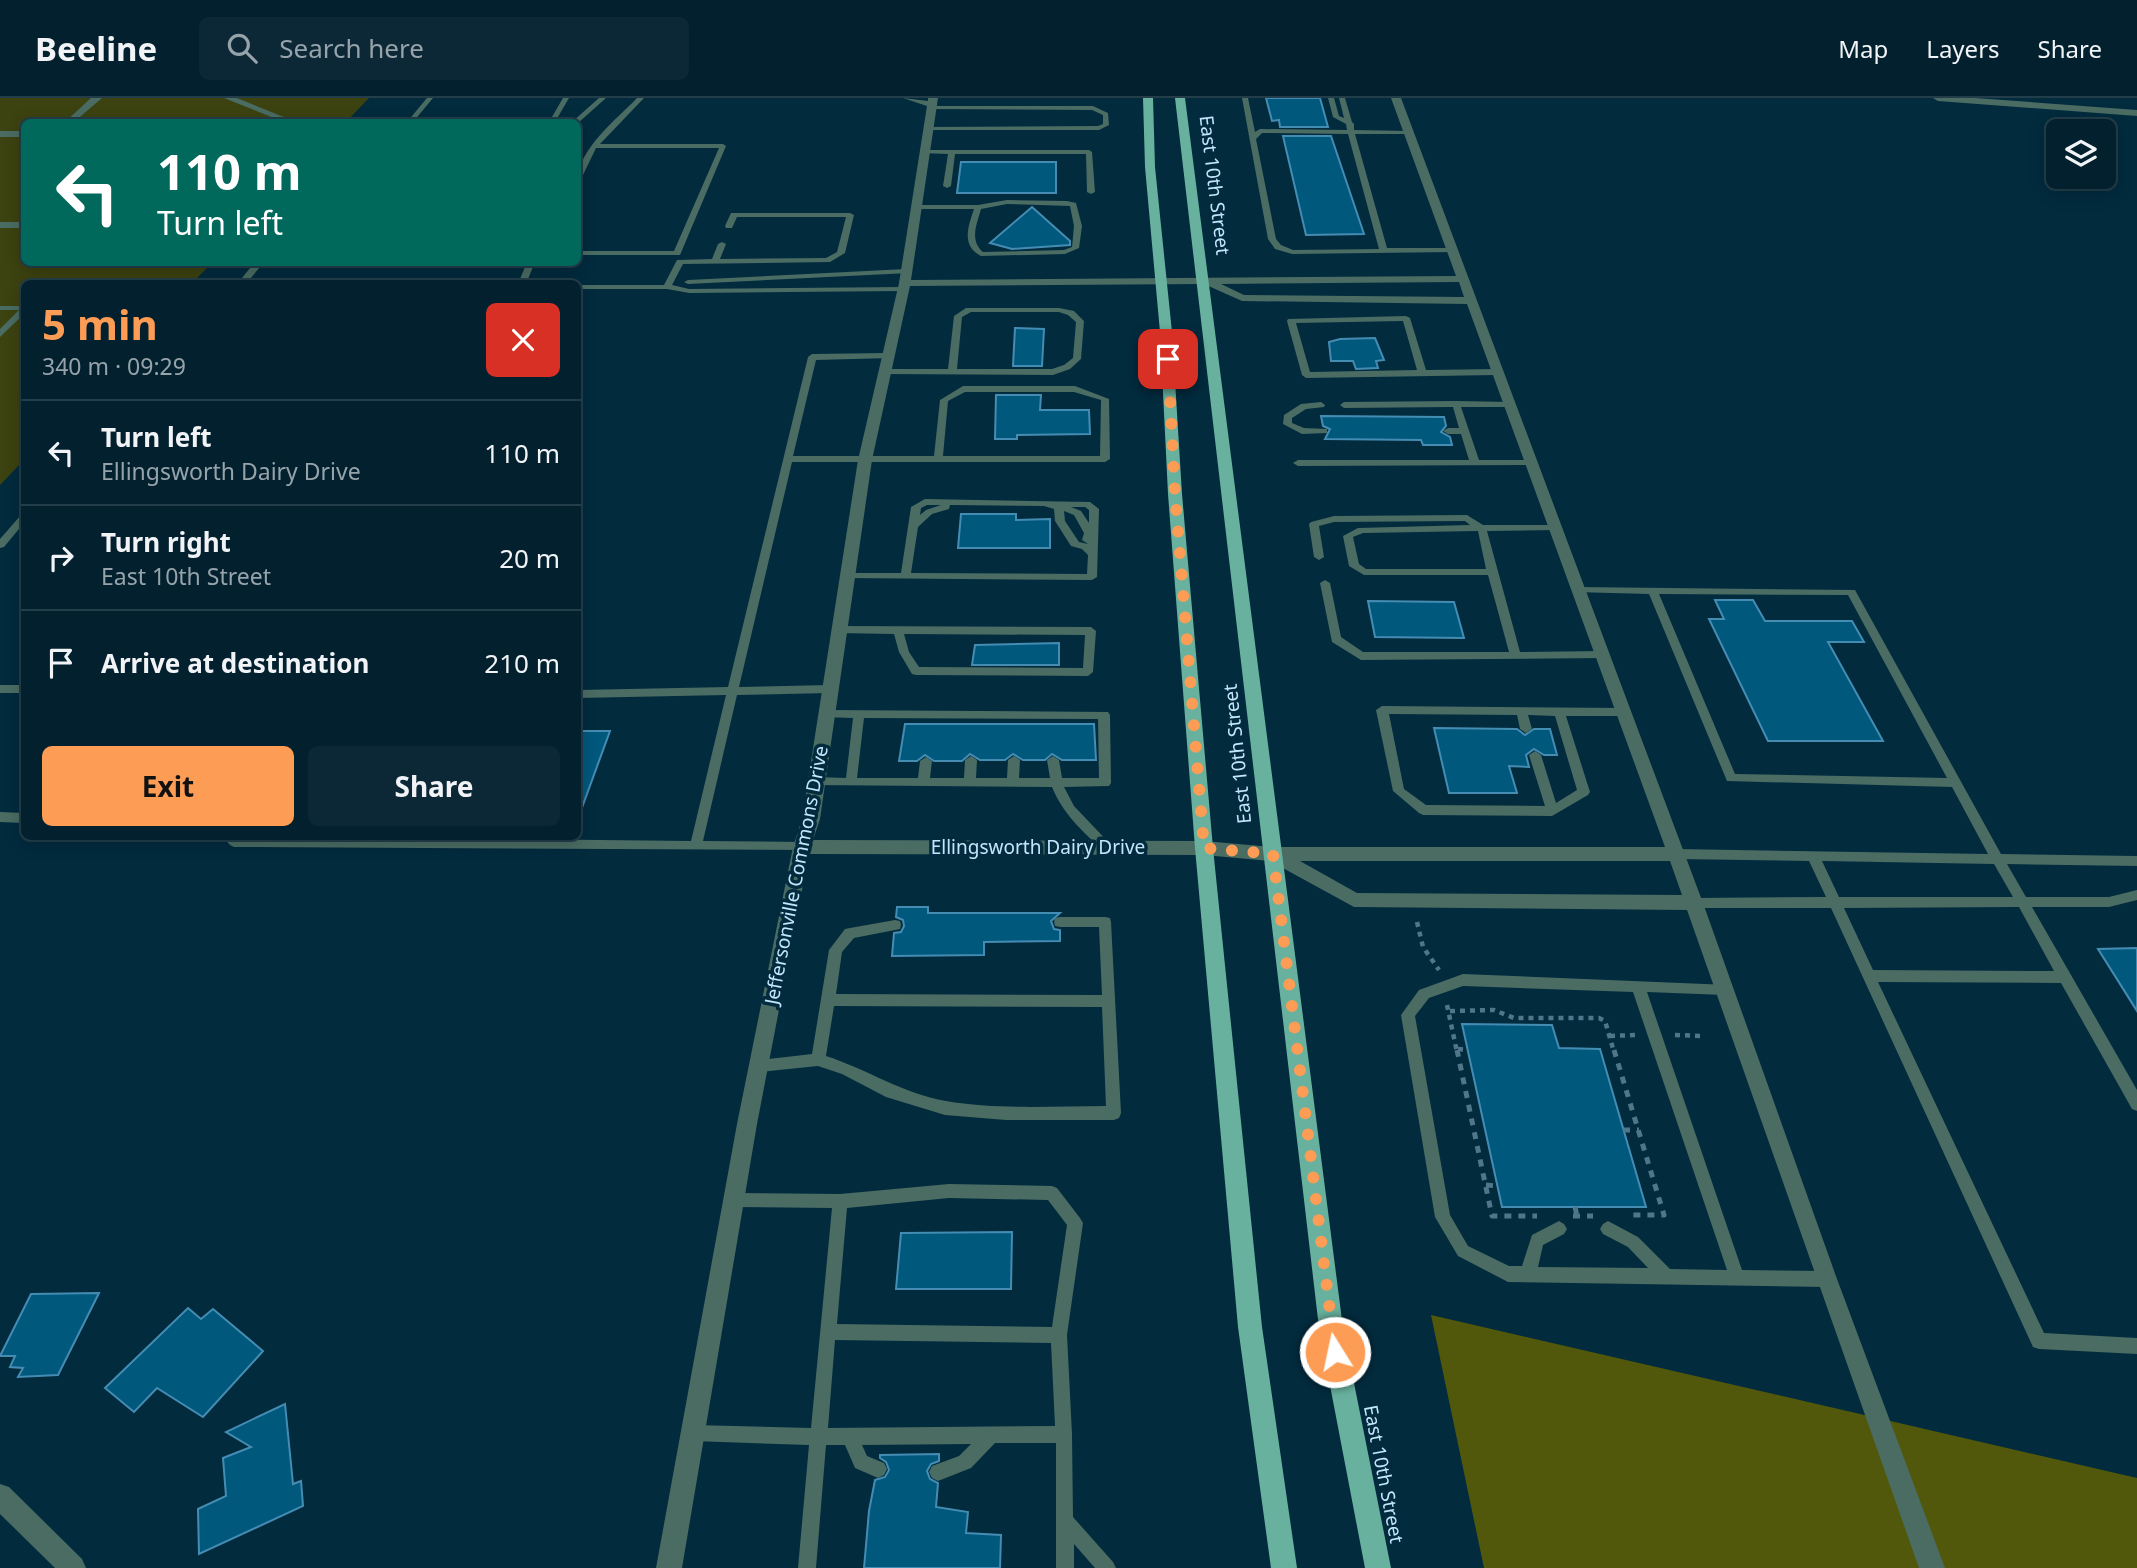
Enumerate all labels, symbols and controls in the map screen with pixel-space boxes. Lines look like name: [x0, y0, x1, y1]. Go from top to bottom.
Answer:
search box: [199, 17, 689, 80]
text: Beeline: [35, 26, 157, 71]
icon: search: [223, 29, 261, 67]
text: Search here: [279, 30, 424, 66]
text: Map: [1838, 32, 1888, 65]
text: Layers: [1926, 32, 2000, 65]
text: Share: [2038, 32, 2102, 65]
street label: East 10th Street: [1194, 114, 1236, 256]
map controls: [2046, 119, 2116, 189]
button: layers: [2046, 119, 2116, 189]
text: 110 m: [157, 138, 302, 204]
icon: left: [42, 147, 133, 238]
text: Turn left: [157, 201, 283, 244]
text: 5 min: [42, 295, 158, 352]
button: close: [486, 303, 560, 377]
pin: [1138, 329, 1198, 389]
icon: arrive: [1149, 340, 1187, 378]
text: 340 m · 09:29: [42, 350, 186, 382]
text: Turn left: [101, 419, 212, 455]
icon: left: [42, 434, 80, 472]
text: 110 m: [484, 435, 560, 471]
text: Ellingsworth Dairy Drive: [101, 455, 361, 487]
text: Turn right: [101, 524, 231, 560]
icon: right: [42, 539, 80, 577]
text: 20 m: [499, 540, 560, 576]
text: East 10th Street: [101, 560, 271, 592]
icon: arrive: [42, 644, 80, 682]
text: Arrive at destination: [101, 645, 370, 681]
text: 210 m: [484, 645, 560, 681]
street label: East 10th Street: [1217, 683, 1257, 825]
street label: Jeffersonville Commons Drive: [758, 743, 834, 1009]
button: Exit: [42, 746, 294, 826]
button: Share: [308, 746, 560, 826]
street label: Ellingsworth Dairy Drive: [931, 834, 1145, 860]
position arrow: [1298, 1315, 1372, 1389]
street label: East 10th Street: [1358, 1403, 1410, 1546]

